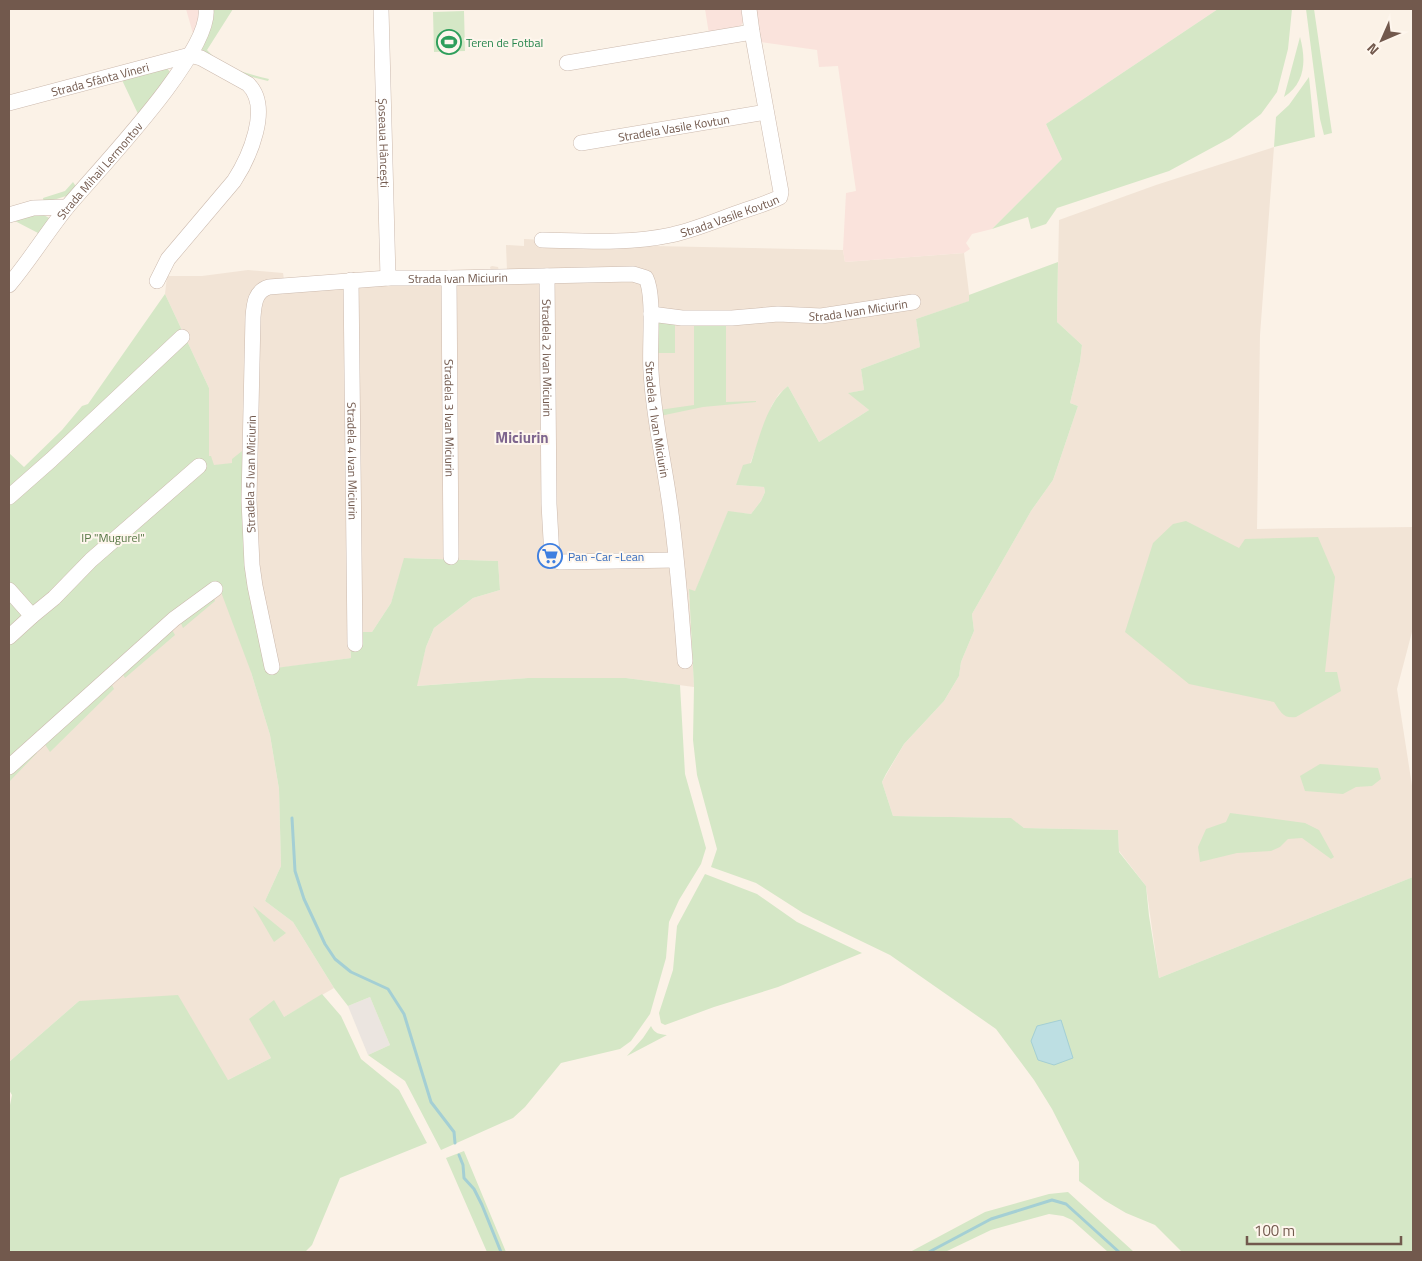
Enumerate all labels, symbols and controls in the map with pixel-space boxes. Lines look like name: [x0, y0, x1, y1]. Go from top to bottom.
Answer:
north arrow: [1357, 15, 1407, 65]
sports icon: Teren de Fotbal: [436, 29, 462, 55]
place label: Teren de Fotbal: [466, 33, 543, 52]
text: N: [1362, 39, 1383, 60]
street label: Strada Sfânta Vineri: [49, 57, 151, 101]
street label: Șoseaua Hâncești: [374, 98, 395, 188]
street label: Stradela Vasile Kovtun: [617, 109, 731, 146]
street label: Strada Mihail Lermontov: [51, 117, 147, 223]
street label: Strada Vasile Kovtun: [678, 189, 782, 242]
street label: Strada Ivan Miciurin: [408, 267, 508, 288]
street label: Strada Ivan Miciurin: [808, 293, 909, 326]
street label: Stradela 2 Ivan Miciurin: [538, 299, 558, 417]
street label: Stradela 3 Ivan Miciurin: [440, 359, 460, 477]
street label: Stradela 1 Ivan Miciurin: [641, 361, 675, 479]
street label: Stradela 4 Ivan Miciurin: [343, 402, 363, 520]
street label: Stradela 5 Ivan Miciurin: [240, 415, 260, 533]
district label: Miciurin: [495, 426, 549, 449]
park label: IP "Mugurel": [81, 528, 145, 547]
supermarket icon: Pan -Car -Lean: [537, 543, 563, 569]
place label: Pan -Car -Lean: [568, 547, 644, 566]
scale bar: [1247, 1214, 1401, 1246]
text: 100 m: [1254, 1219, 1295, 1242]

